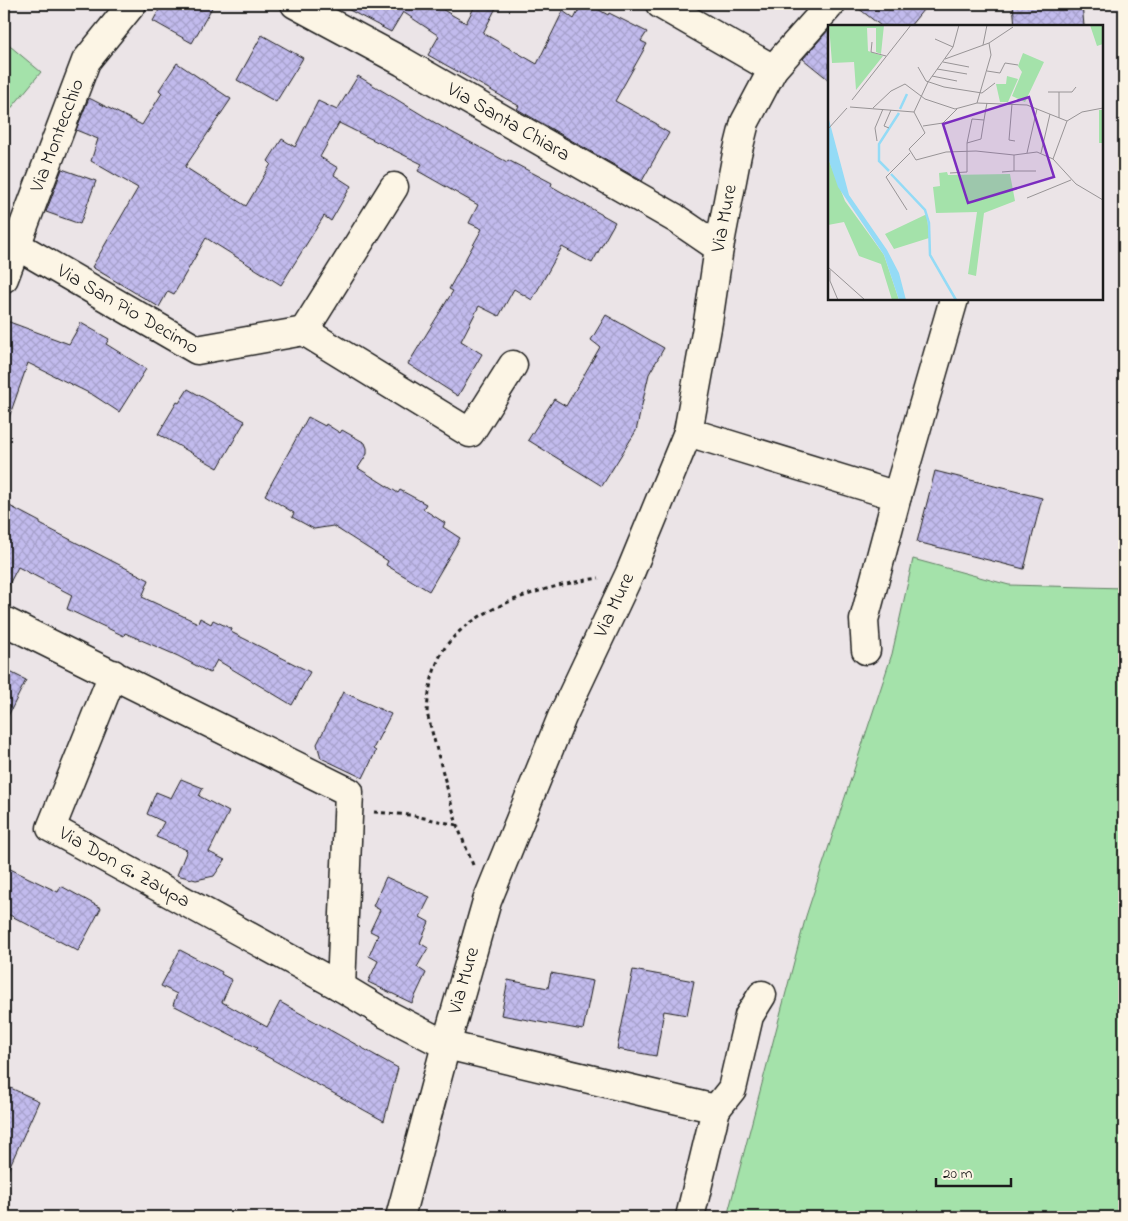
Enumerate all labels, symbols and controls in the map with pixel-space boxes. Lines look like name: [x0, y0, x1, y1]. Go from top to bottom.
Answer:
inset map: [828, 25, 1103, 300]
street label: Via Montecchio: [23, 75, 92, 198]
street label: Via Santa Chiara: [440, 75, 575, 169]
street label: Via Mure: [704, 182, 745, 256]
street label: Via San Pio Decimo: [50, 257, 204, 362]
street label: Via Mure: [587, 568, 643, 643]
street label: Via Don G. Zaupa: [52, 819, 195, 916]
street label: Via Mure: [441, 944, 488, 1018]
scale bar: [936, 1156, 1010, 1188]
text: 20 m: [943, 1163, 973, 1185]

